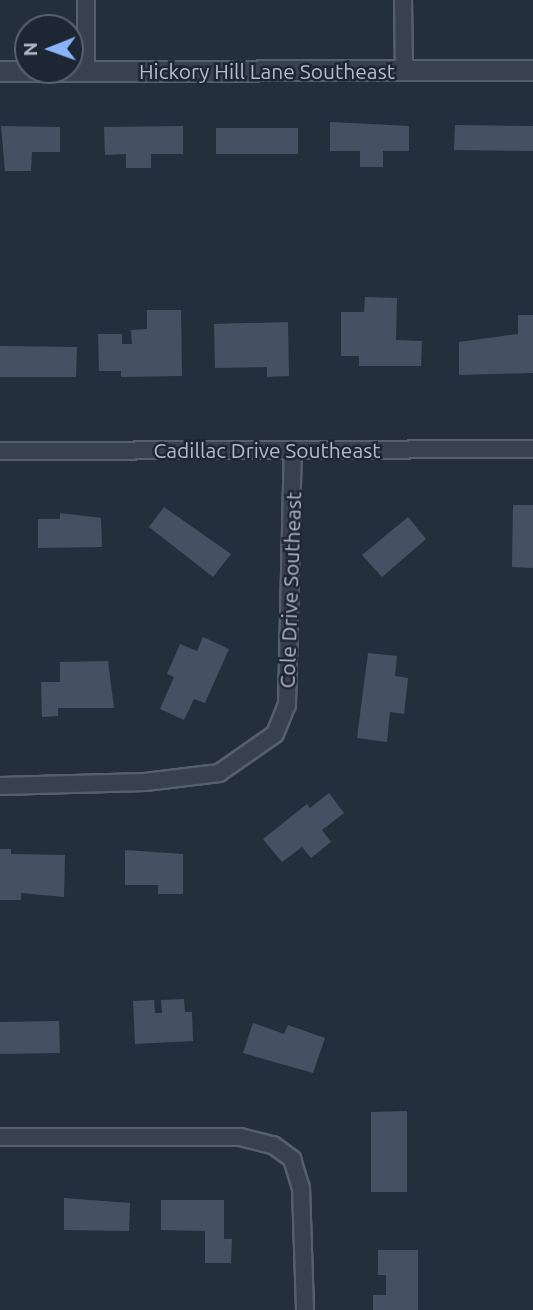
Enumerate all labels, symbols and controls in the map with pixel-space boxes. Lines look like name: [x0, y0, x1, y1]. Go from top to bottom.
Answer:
north arrow: [14, 14, 84, 84]
text: N: [19, 42, 41, 57]
street label: Hickory Hill Lane Southeast: [139, 58, 395, 84]
street label: Cadillac Drive Southeast: [153, 437, 381, 463]
street label: Cole Drive Southeast: [274, 491, 306, 689]

